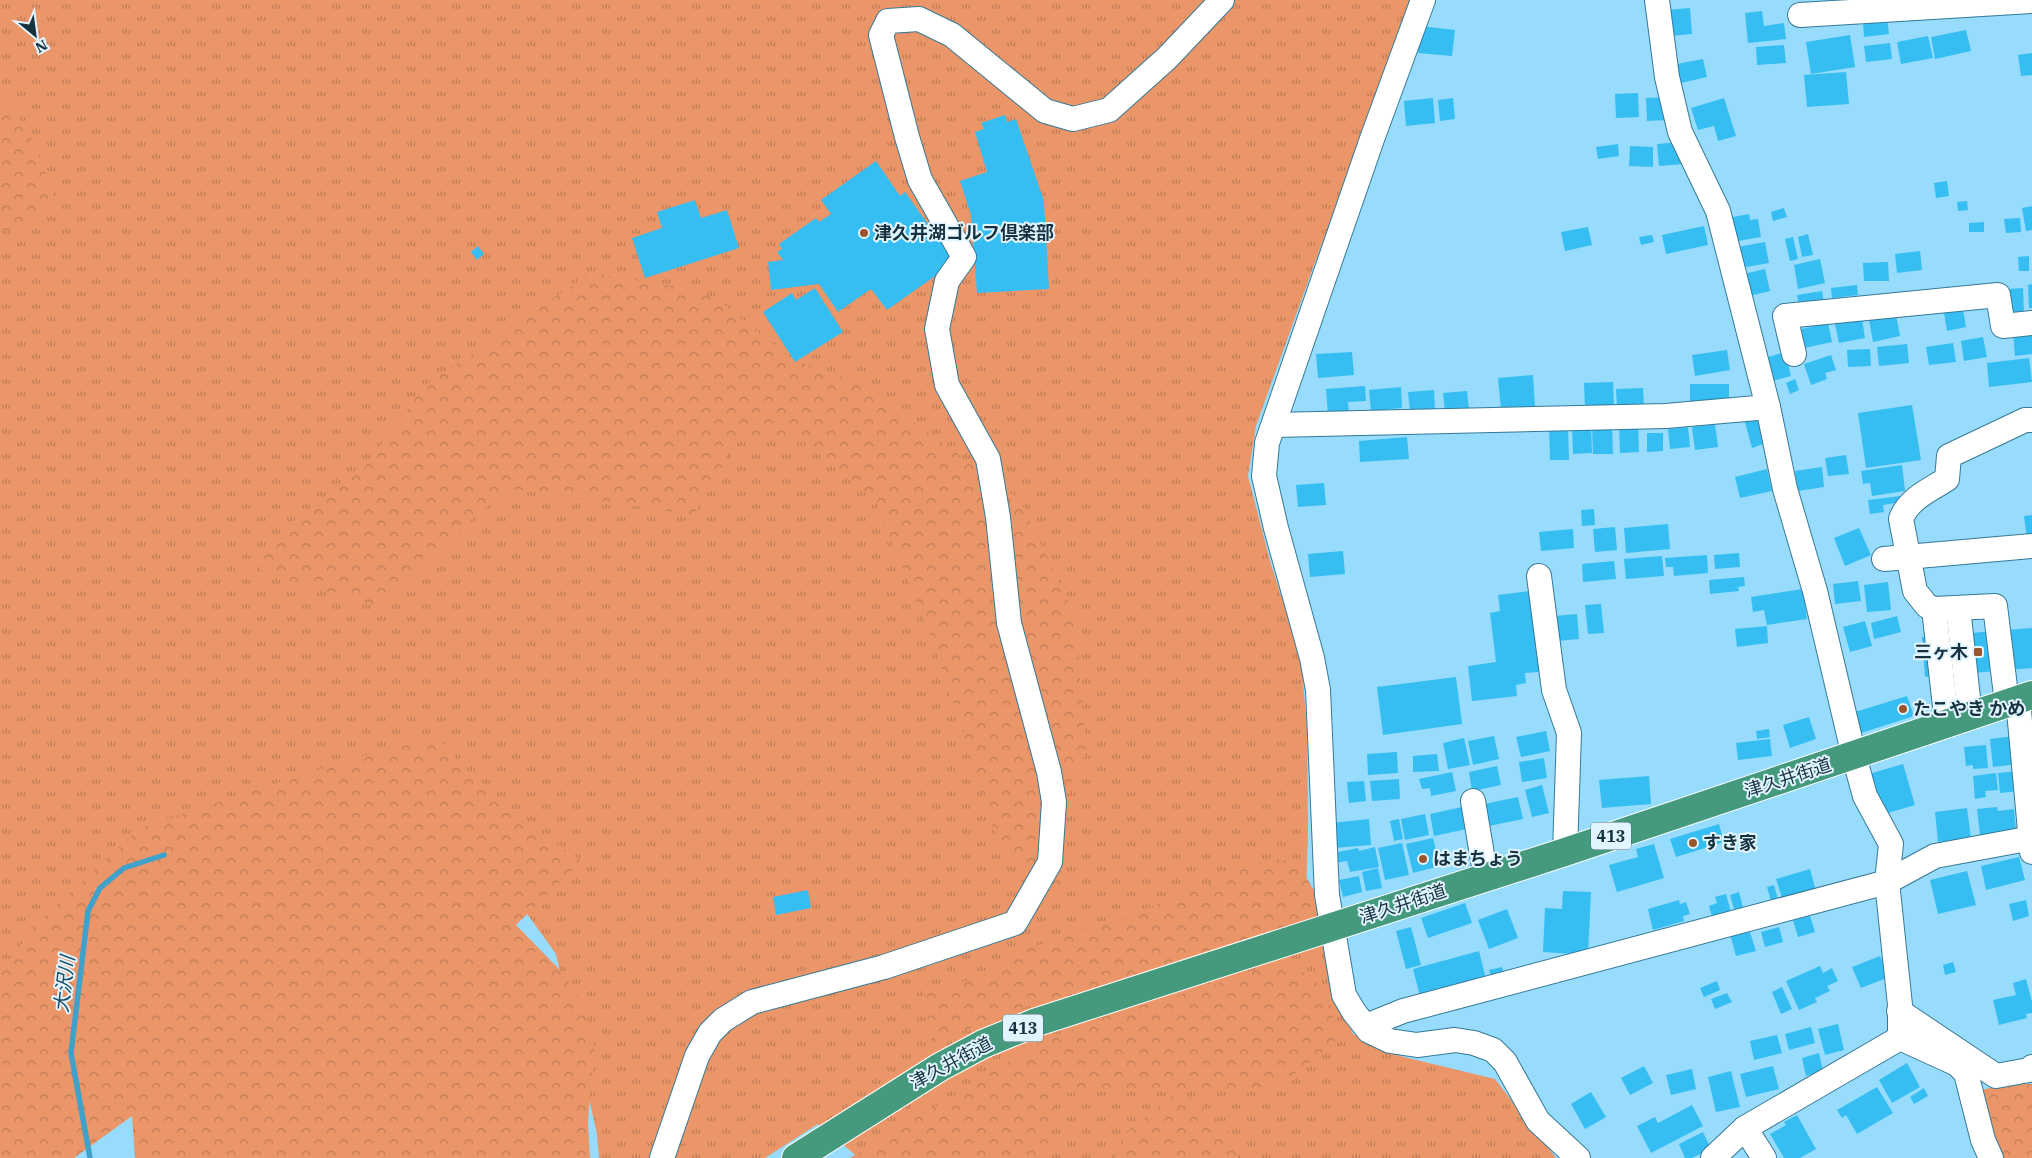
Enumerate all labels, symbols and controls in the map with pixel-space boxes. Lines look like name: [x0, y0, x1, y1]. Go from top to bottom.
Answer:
north arrow: [10, 10, 60, 60]
text: N: [32, 36, 51, 57]
place label: 津久井湖ゴルフ倶楽部: [874, 221, 1054, 244]
marker: 津久井湖ゴルフ倶楽部: [858, 227, 870, 239]
place label: 三ヶ木: [1914, 640, 1968, 663]
marker: 三ヶ木: [1972, 646, 1984, 658]
place label: たこやき かめ: [1913, 697, 2025, 720]
marker: たこやき かめ: [1897, 703, 1909, 715]
street label: 津久井街道: [1741, 753, 1834, 802]
road number: 413: [1591, 822, 1631, 849]
place label: すき家: [1703, 831, 1757, 854]
marker: すき家: [1687, 837, 1699, 849]
place label: はまちょう: [1433, 847, 1523, 870]
marker: はまちょう: [1417, 853, 1429, 865]
street label: 津久井街道: [1356, 879, 1449, 928]
water label: 大沢川: [49, 952, 80, 1014]
road number: 413: [1003, 1014, 1043, 1042]
street label: 津久井街道: [906, 1031, 996, 1094]

